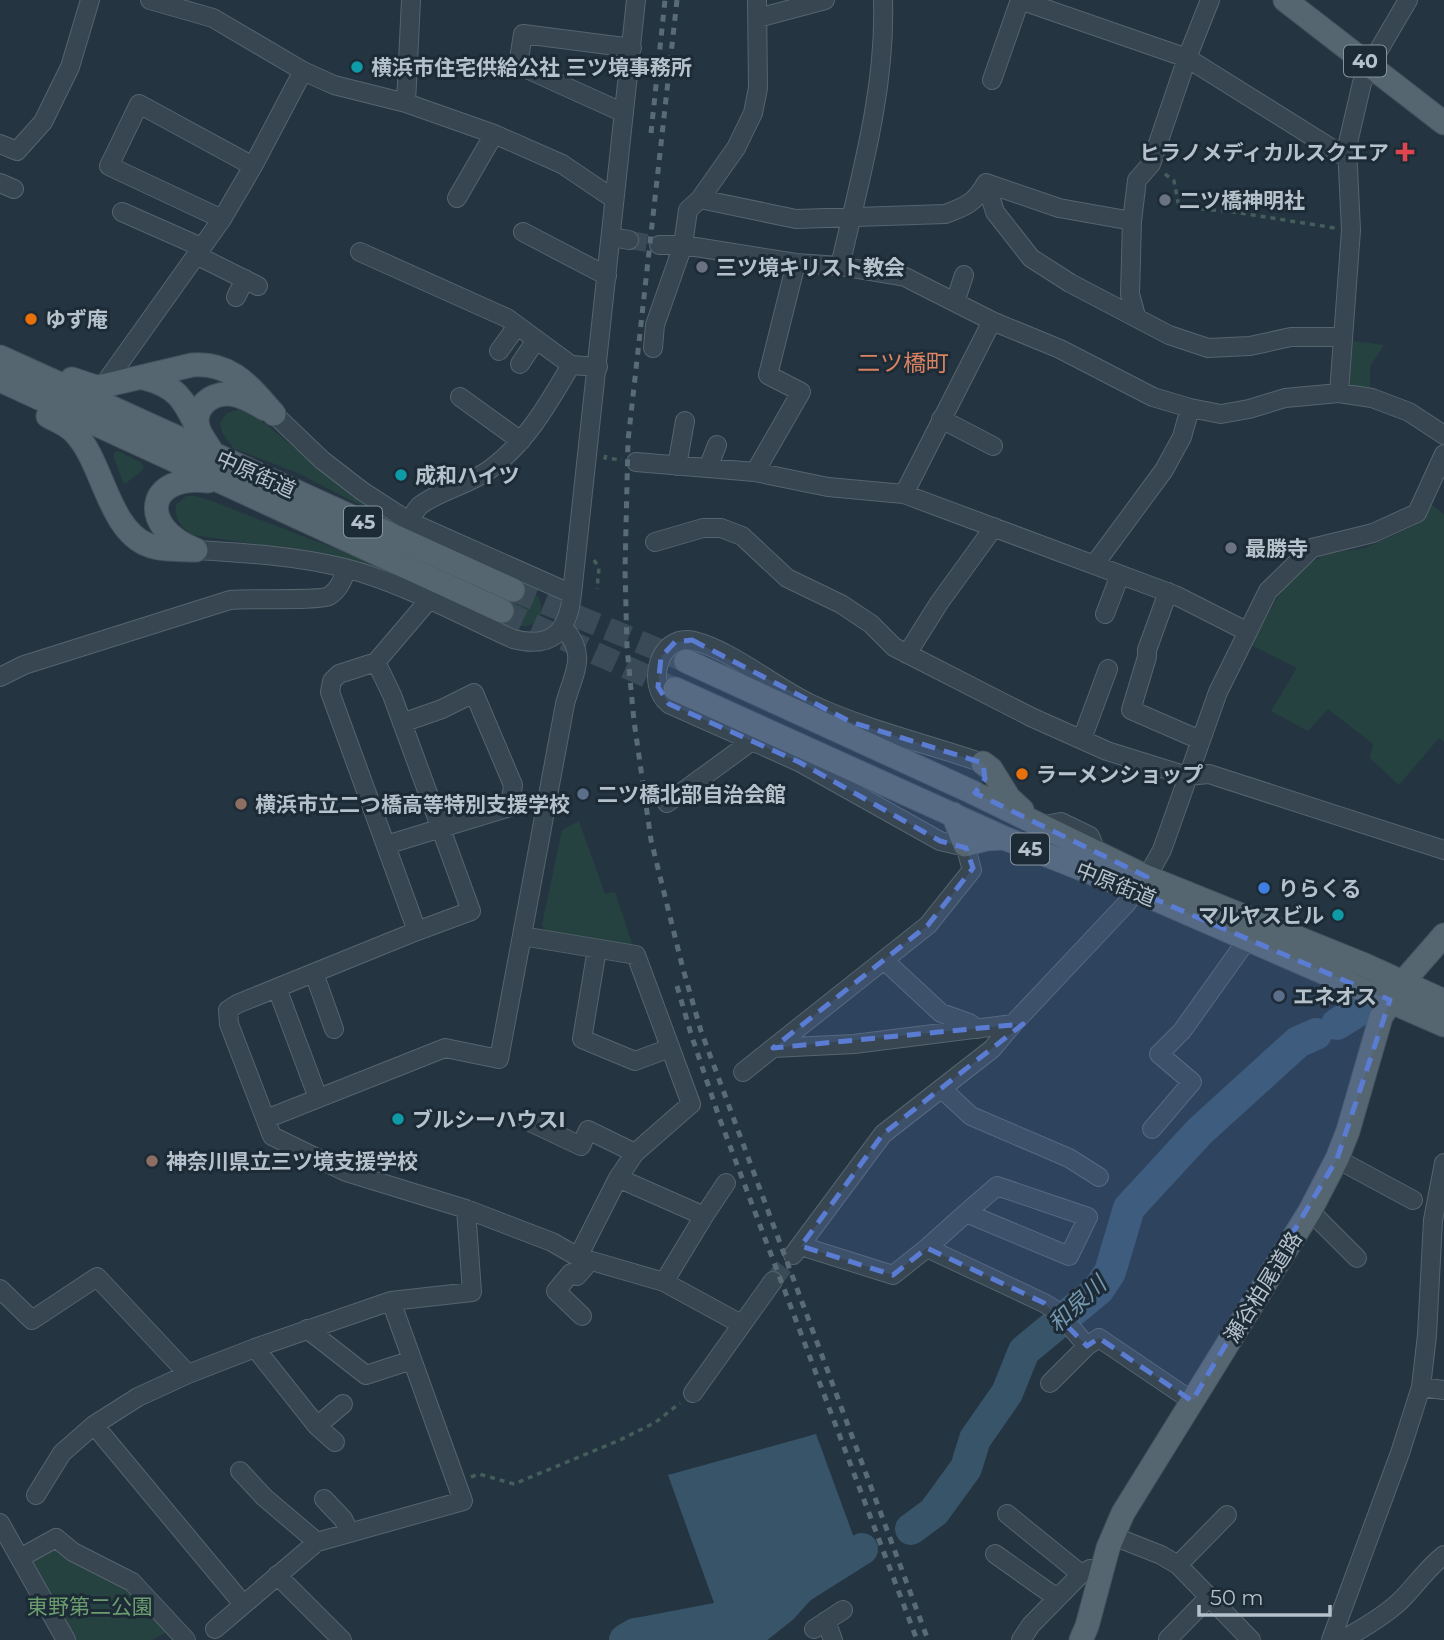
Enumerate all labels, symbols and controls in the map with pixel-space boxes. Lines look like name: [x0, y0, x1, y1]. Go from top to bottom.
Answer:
road number: 40: [1344, 45, 1386, 76]
place label: 横浜市住宅供給公社 三ツ境事務所: [371, 55, 692, 80]
marker: 横浜市住宅供給公社 三ツ境事務所: [349, 59, 365, 75]
place label: ヒラノメディカルスクエア: [1139, 140, 1389, 165]
marker: ヒラノメディカルスクエア: [1395, 142, 1415, 162]
place label: 二ツ橋神明社: [1179, 188, 1305, 213]
marker: 二ツ橋神明社: [1157, 192, 1173, 208]
place label: 三ツ境キリスト教会: [716, 255, 905, 280]
marker: 三ツ境キリスト教会: [694, 259, 710, 275]
place label: ゆず庵: [45, 307, 108, 332]
marker: ゆず庵: [23, 311, 39, 327]
district label: 二ツ橋町: [857, 349, 949, 377]
street label: 中原街道: [213, 445, 299, 503]
place label: 成和ハイツ: [415, 463, 520, 488]
marker: 成和ハイツ: [393, 467, 409, 483]
road number: 45: [344, 506, 382, 538]
place label: 最勝寺: [1245, 536, 1308, 561]
marker: 最勝寺: [1223, 540, 1239, 556]
place label: ラーメンショップ: [1036, 762, 1203, 787]
marker: ラーメンショップ: [1014, 766, 1030, 782]
place label: 二ツ橋北部自治会館: [597, 782, 786, 807]
marker: 二ツ橋北部自治会館: [575, 786, 591, 802]
place label: 横浜市立二つ橋高等特別支援学校: [255, 792, 570, 817]
marker: 横浜市立二つ橋高等特別支援学校: [233, 796, 249, 812]
road number: 45: [1011, 834, 1049, 864]
street label: 中原街道: [1072, 857, 1160, 911]
place label: りらくる: [1278, 876, 1362, 901]
marker: りらくる: [1256, 880, 1272, 896]
place label: マルヤスビル: [1198, 903, 1324, 928]
marker: マルヤスビル: [1330, 907, 1346, 923]
place label: エネオス: [1293, 984, 1377, 1009]
marker: エネオス: [1271, 988, 1287, 1004]
place label: ブルシーハウスI: [412, 1107, 565, 1132]
marker: ブルシーハウスI: [390, 1111, 406, 1127]
place label: 神奈川県立三ツ境支援学校: [166, 1149, 418, 1174]
marker: 神奈川県立三ツ境支援学校: [144, 1153, 160, 1169]
street label: 瀬谷柏尾道路: [1219, 1227, 1307, 1347]
water label: 和泉川: [1042, 1268, 1114, 1338]
scale bar: [1199, 1574, 1330, 1618]
text: 50 m: [1210, 1585, 1264, 1610]
park label: 東野第二公園: [27, 1594, 153, 1619]

